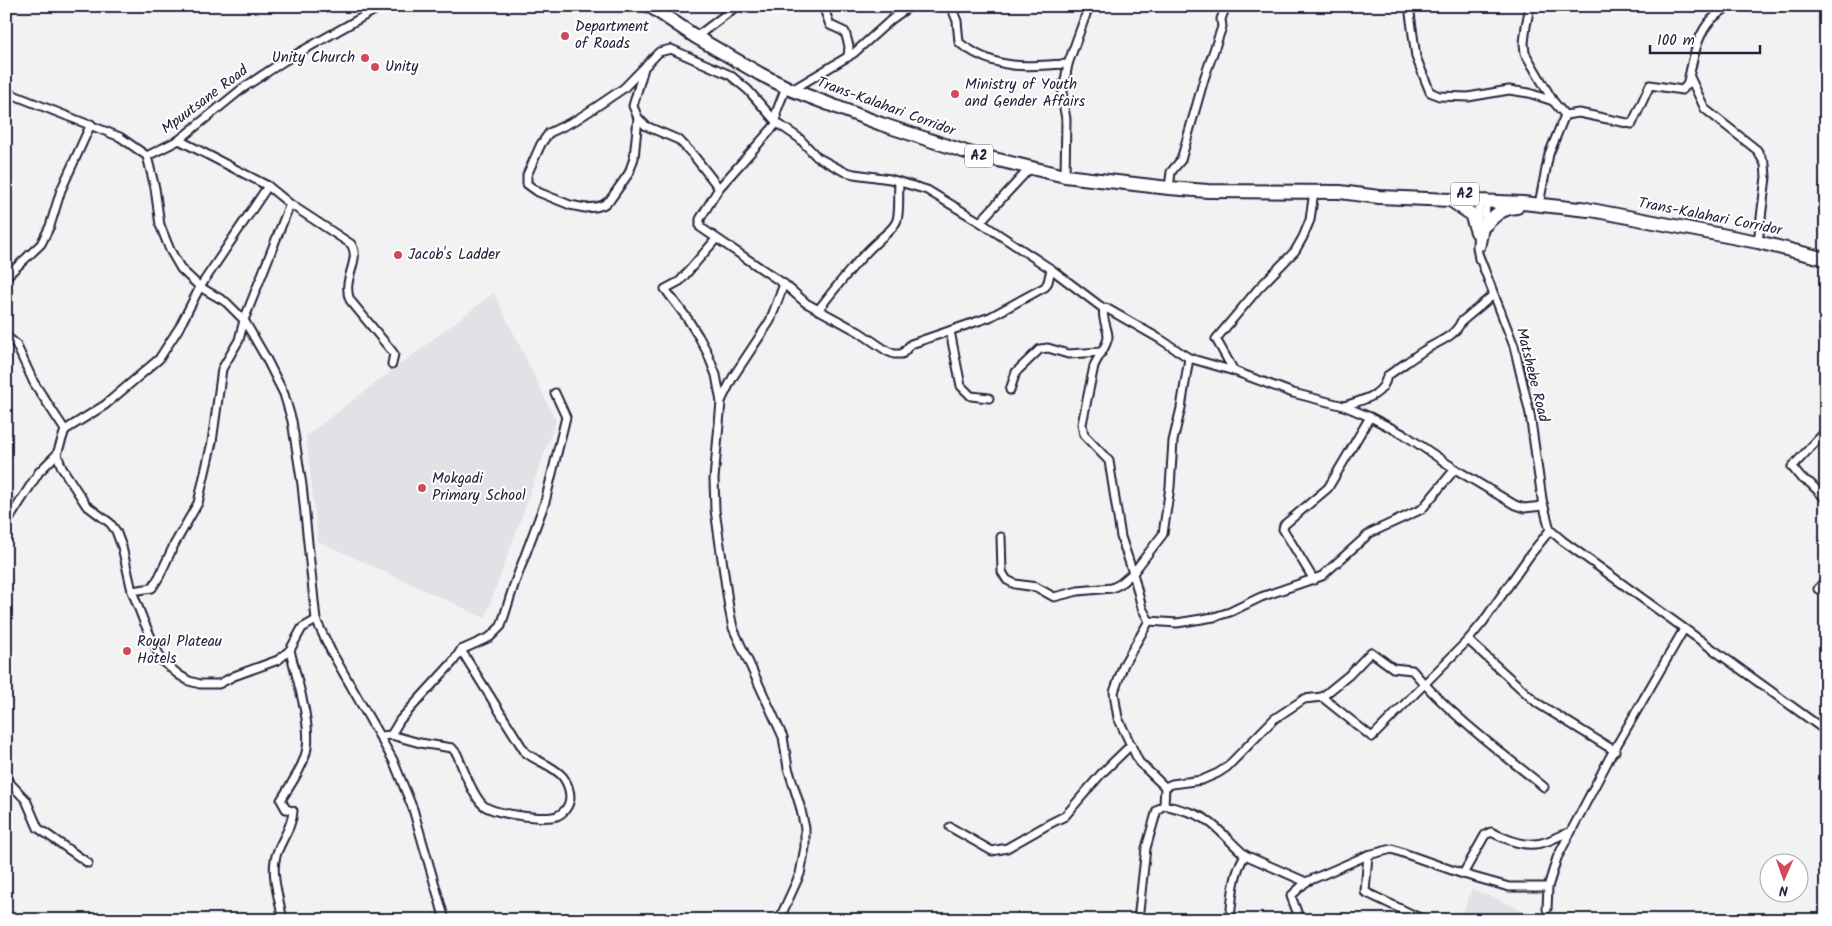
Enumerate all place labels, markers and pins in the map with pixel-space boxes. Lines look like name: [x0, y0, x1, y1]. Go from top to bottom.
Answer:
place label: Department of Roads: [575, 15, 649, 56]
marker: Department of Roads: [559, 30, 571, 42]
place label: Unity Church: [272, 46, 355, 70]
marker: Unity Church: [359, 52, 371, 64]
place label: Unity: [385, 55, 419, 79]
marker: Unity: [369, 61, 381, 73]
place label: Ministry of Youth and Gender Affairs: [965, 73, 1086, 114]
marker: Ministry of Youth and Gender Affairs: [949, 88, 961, 100]
place label: Jacob's Ladder: [408, 243, 501, 267]
marker: Jacob's Ladder: [392, 249, 404, 261]
place label: Mokgadi Primary School: [432, 467, 526, 508]
marker: Mokgadi Primary School: [416, 482, 428, 494]
place label: Royal Plateau Hotels: [137, 630, 222, 671]
marker: Royal Plateau Hotels: [121, 645, 133, 657]

